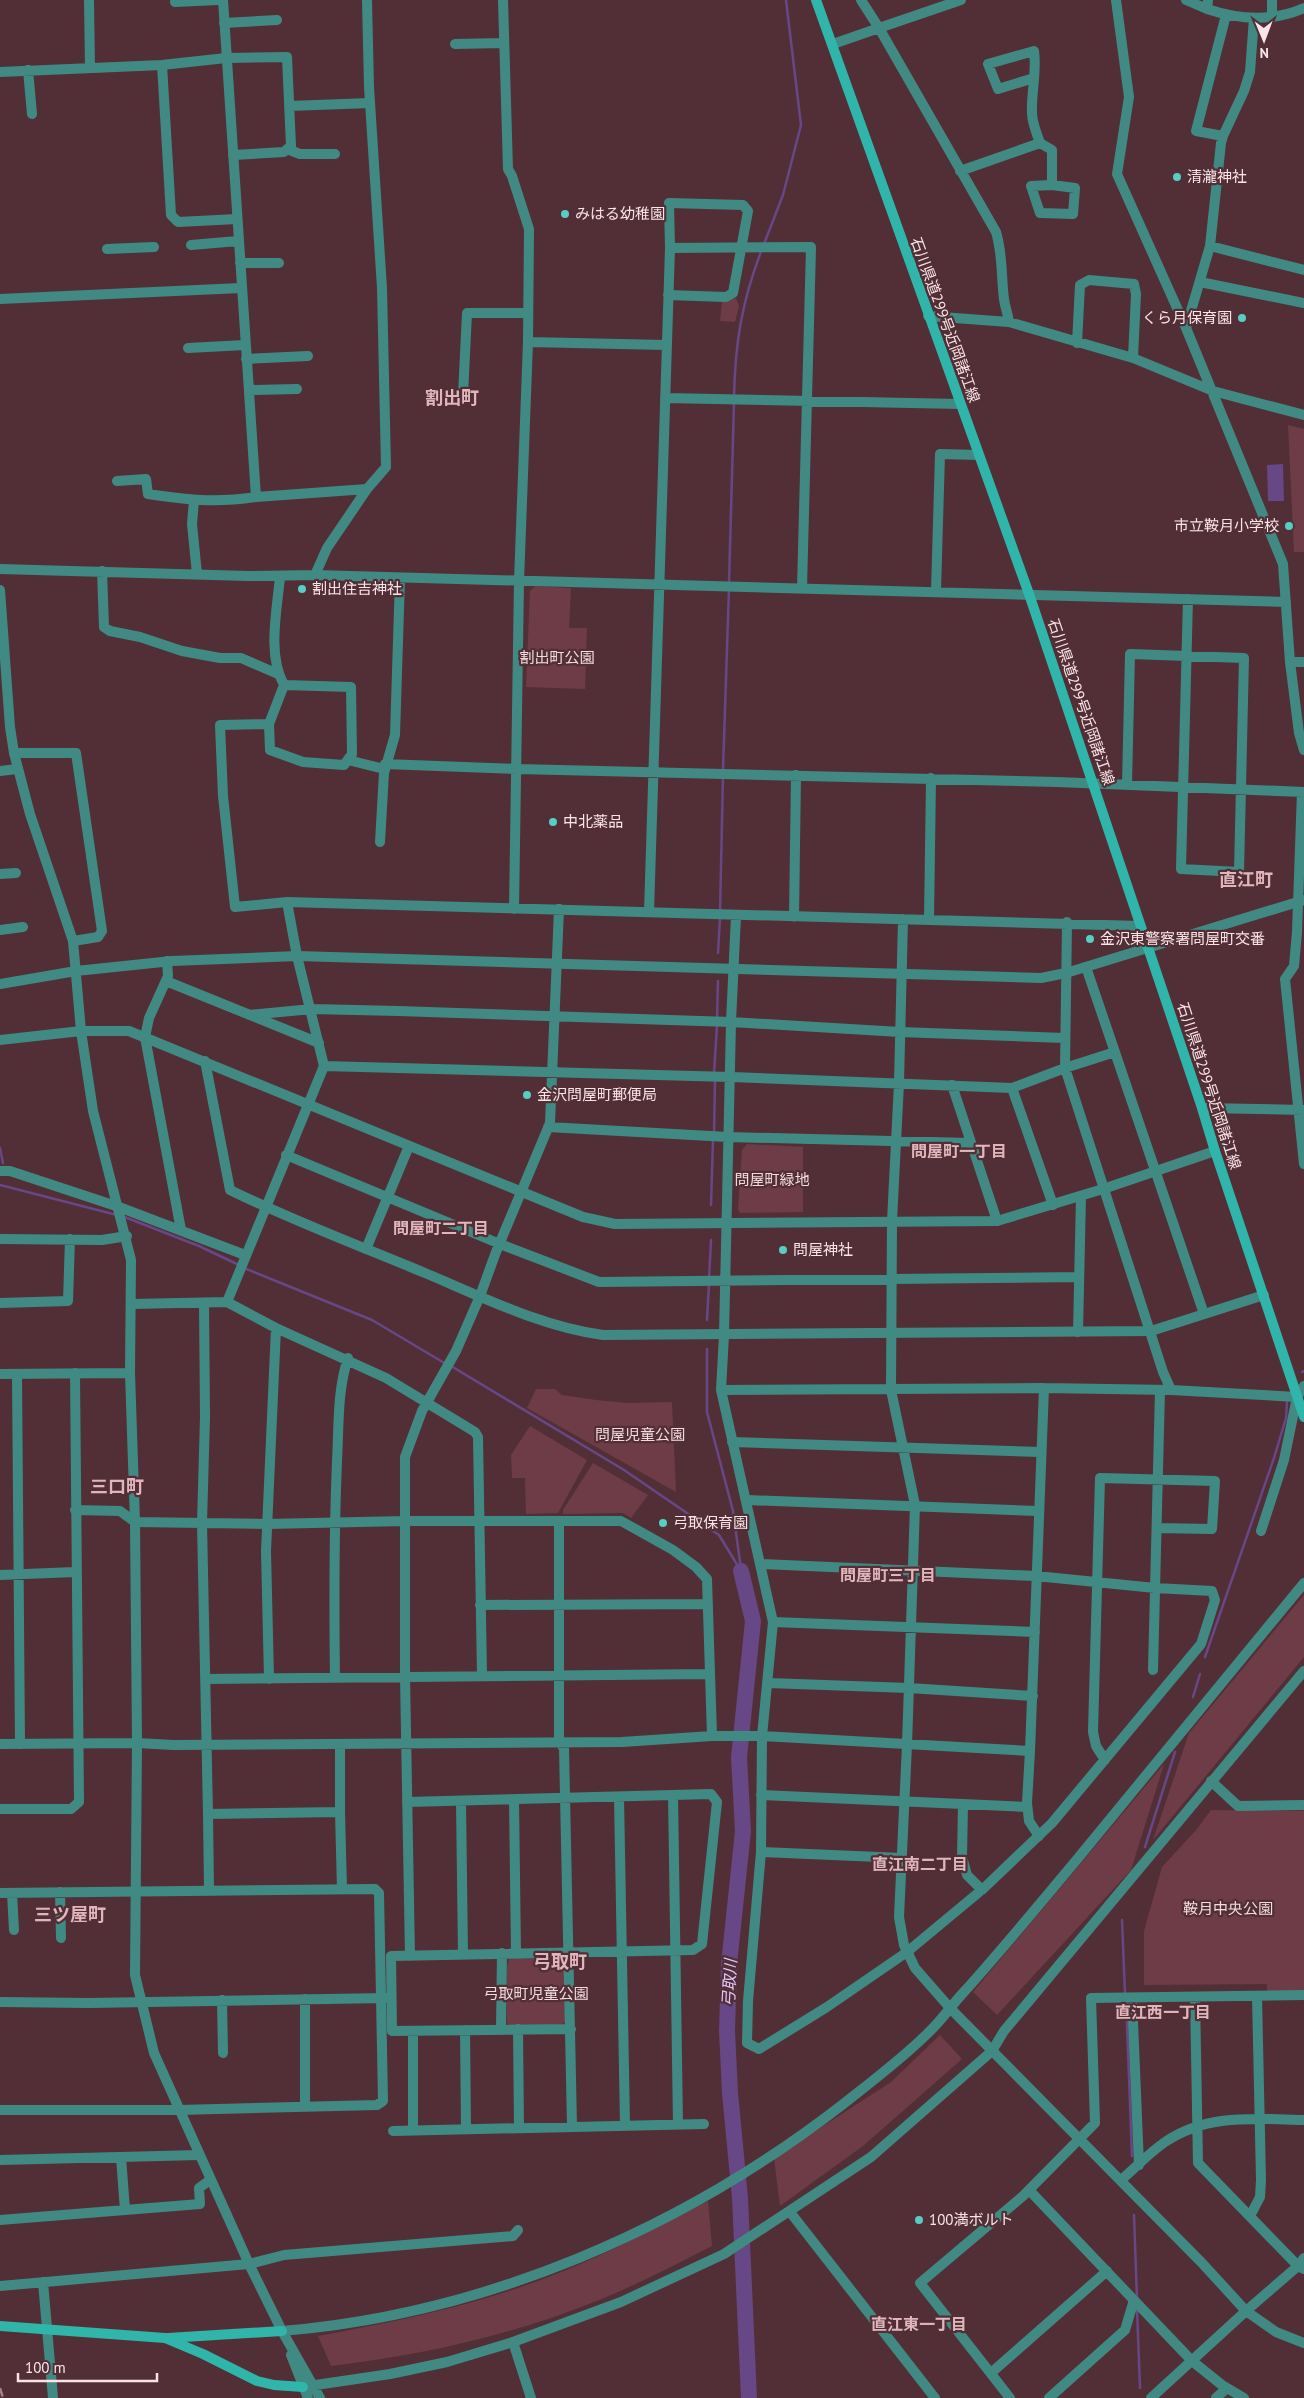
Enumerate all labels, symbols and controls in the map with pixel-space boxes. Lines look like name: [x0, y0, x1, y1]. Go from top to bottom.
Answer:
north arrow: [1239, 15, 1289, 65]
text: N: [1259, 44, 1269, 62]
place label: 清瀧神社: [1187, 167, 1247, 186]
marker: 清瀧神社: [1171, 171, 1183, 183]
place label: みはる幼稚園: [575, 204, 665, 223]
marker: みはる幼稚園: [559, 208, 571, 220]
street label: 石川県道299号近岡諸江線: [907, 235, 984, 405]
place label: くら月保育園: [1142, 308, 1232, 327]
marker: くら月保育園: [1236, 312, 1248, 324]
district label: 割出町: [425, 386, 479, 409]
place label: 市立鞍月小学校: [1174, 516, 1279, 535]
marker: 市立鞍月小学校: [1283, 520, 1295, 532]
place label: 割出住吉神社: [312, 579, 402, 598]
marker: 割出住吉神社: [296, 583, 308, 595]
street label: 石川県道299号近岡諸江線: [1044, 616, 1119, 787]
park label: 割出町公園: [519, 648, 595, 667]
place label: 中北薬品: [563, 812, 623, 831]
marker: 中北薬品: [547, 816, 559, 828]
district label: 直江町: [1219, 868, 1273, 891]
place label: 金沢東警察署問屋町交番: [1100, 929, 1265, 948]
marker: 金沢東警察署問屋町交番: [1084, 933, 1096, 945]
street label: 石川県道299号近岡諸江線: [1173, 1000, 1245, 1172]
place label: 金沢問屋町郵便局: [537, 1085, 657, 1104]
marker: 金沢問屋町郵便局: [521, 1089, 533, 1101]
district label: 問屋町一丁目: [911, 1141, 1007, 1161]
park label: 問屋町緑地: [734, 1170, 810, 1189]
district label: 問屋町二丁目: [393, 1218, 489, 1238]
place label: 問屋神社: [793, 1240, 853, 1259]
marker: 問屋神社: [777, 1244, 789, 1256]
park label: 問屋児童公園: [595, 1425, 685, 1444]
district label: 三口町: [90, 1475, 144, 1498]
place label: 弓取保育園: [673, 1513, 748, 1532]
marker: 弓取保育園: [657, 1517, 669, 1529]
district label: 問屋町三丁目: [840, 1565, 936, 1585]
district label: 直江南二丁目: [872, 1854, 968, 1874]
park label: 鞍月中央公園: [1183, 1899, 1273, 1918]
district label: 三ツ屋町: [34, 1903, 106, 1926]
district label: 弓取町: [533, 1950, 587, 1973]
water label: 弓取川: [718, 1957, 740, 2007]
park label: 弓取町児童公園: [483, 1984, 589, 2003]
district label: 直江西一丁目: [1115, 2002, 1211, 2022]
place label: 100満ボルト: [929, 2210, 1014, 2229]
marker: 100満ボルト: [913, 2214, 925, 2226]
district label: 直江東一丁目: [871, 2314, 967, 2334]
scale bar: [18, 2350, 156, 2382]
text: 100 m: [25, 2358, 66, 2377]

